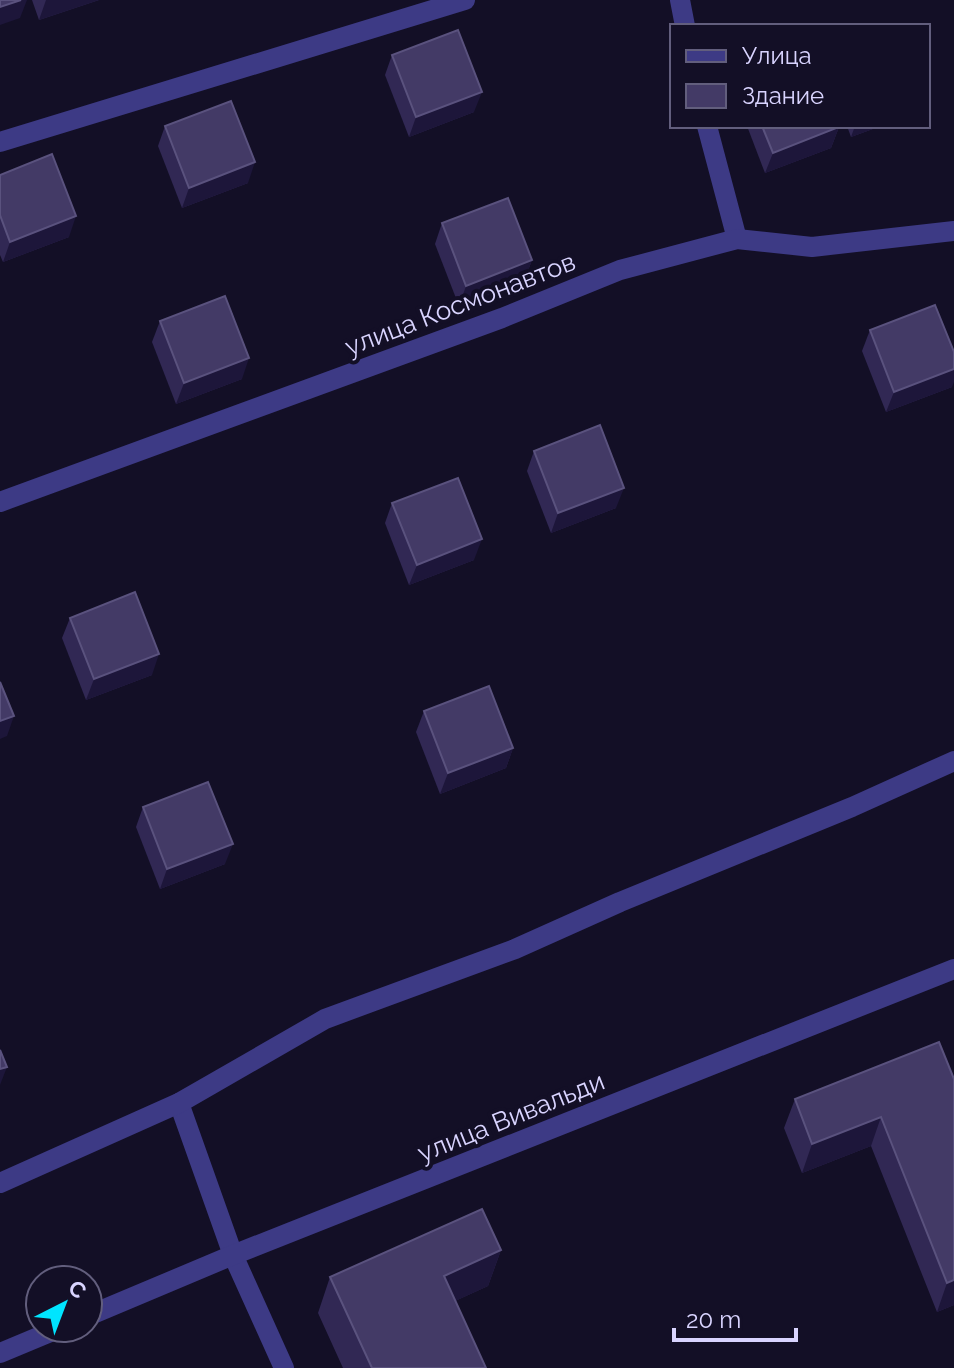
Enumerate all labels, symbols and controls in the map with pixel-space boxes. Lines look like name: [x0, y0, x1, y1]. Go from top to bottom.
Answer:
legend: [670, 24, 930, 128]
text: Улица: [742, 41, 812, 70]
text: Здание: [742, 81, 824, 110]
street label: улица Космонавтов: [341, 246, 579, 362]
street label: улица Вивальди: [413, 1066, 609, 1168]
north arrow: [24, 1264, 104, 1344]
text: С: [63, 1274, 92, 1304]
scale bar: [674, 1292, 796, 1342]
text: 20 m: [686, 1305, 741, 1334]

